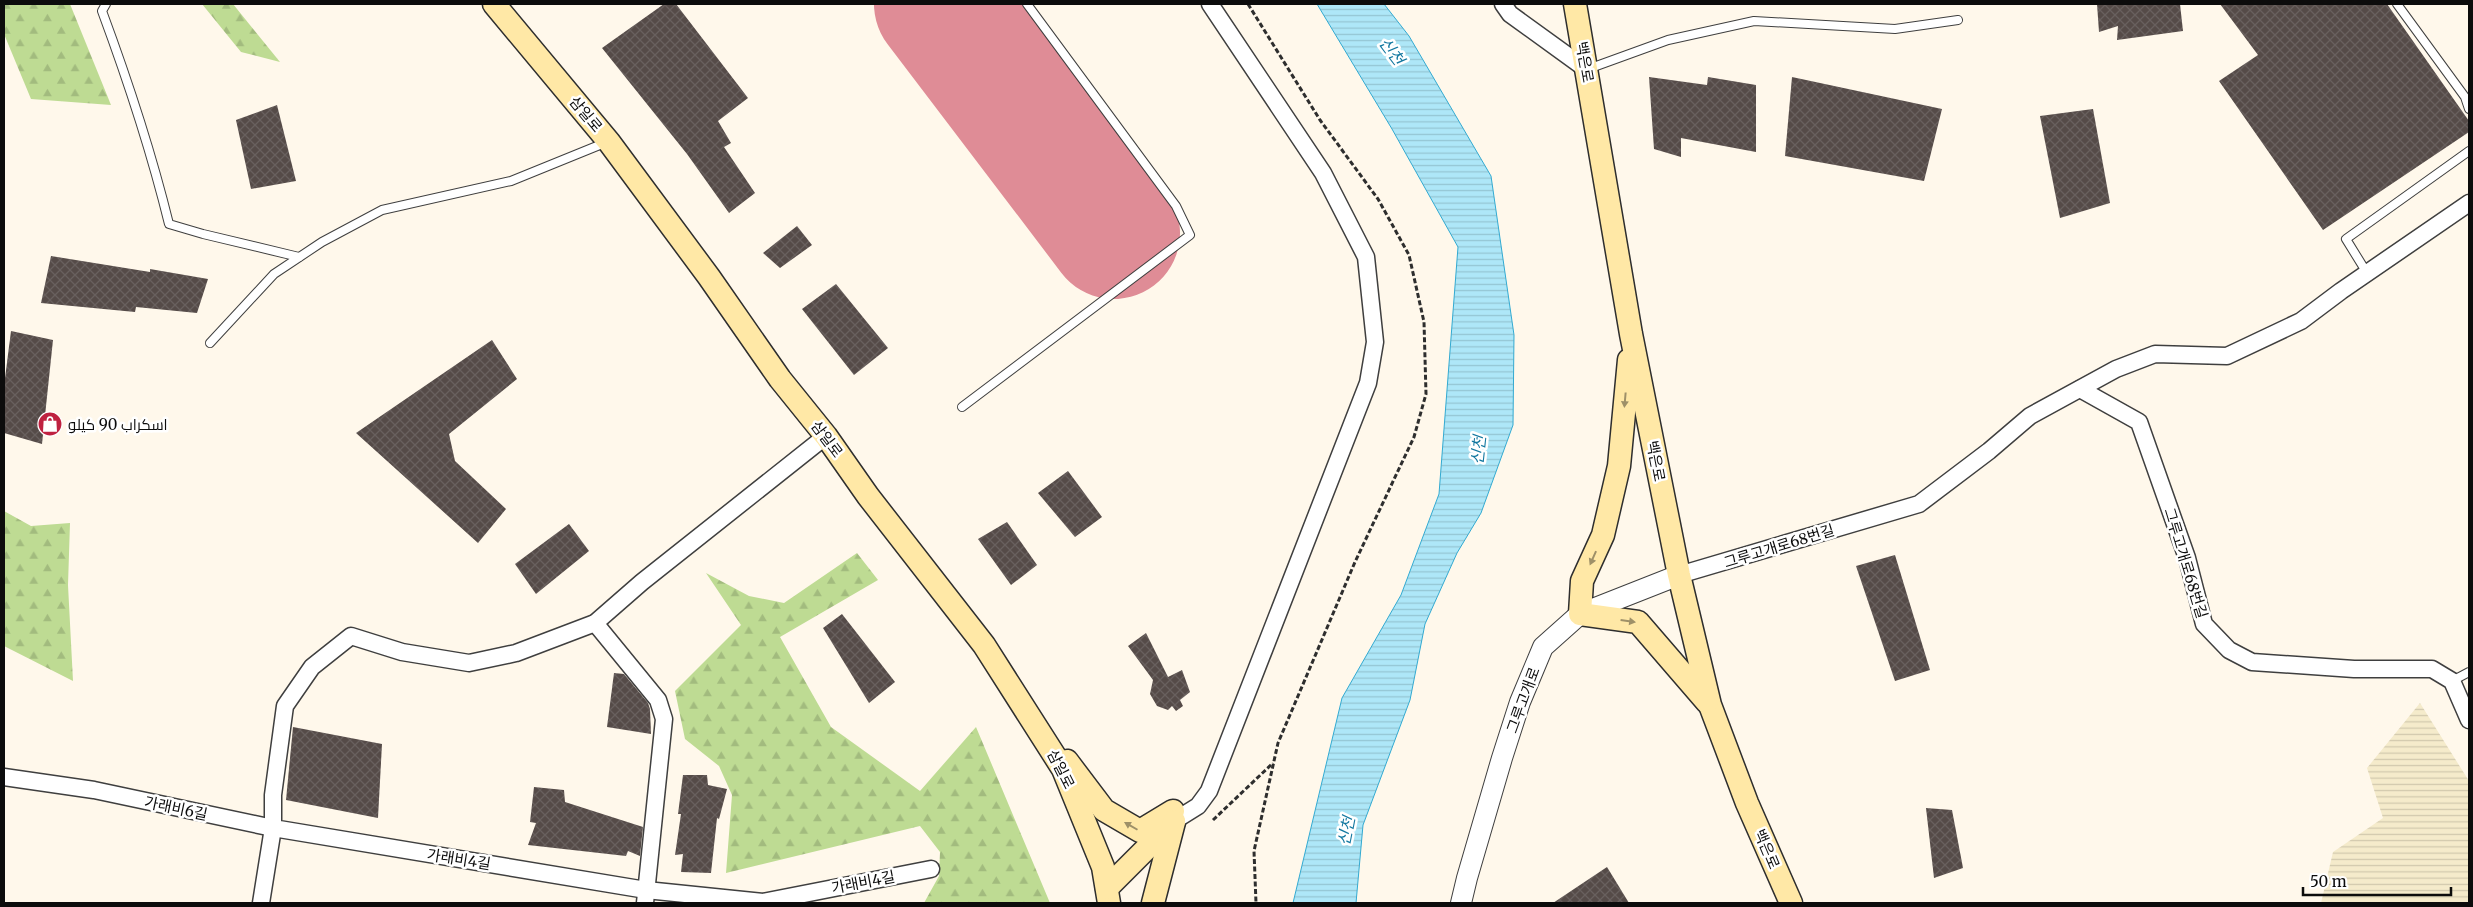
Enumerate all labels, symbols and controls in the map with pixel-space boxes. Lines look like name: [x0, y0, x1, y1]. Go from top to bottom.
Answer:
water label: 신천: [1375, 33, 1410, 71]
street label: 백은로: [1572, 40, 1598, 84]
street label: 삼일로: [565, 92, 607, 136]
one-way arrow: [1621, 392, 1629, 408]
shop icon: اسكراب 90 كيلو: [37, 411, 63, 437]
place label: اسكراب 90 كيلو: [68, 415, 168, 434]
street label: 삼일로: [807, 417, 847, 461]
water label: 신천: [1467, 432, 1490, 466]
street label: 백은로: [1643, 439, 1669, 483]
street label: 그루고개로68번길: [2160, 505, 2212, 621]
street label: 그루고개로68번길: [1721, 520, 1837, 572]
one-way arrow: [1588, 551, 1596, 565]
one-way arrow: [1621, 617, 1637, 625]
street label: 그루고개로: [1502, 664, 1544, 736]
street label: 삼일로: [1043, 746, 1079, 792]
street label: 가래비6길: [143, 792, 209, 824]
water label: 신천: [1333, 812, 1359, 847]
one-way arrow: [1125, 821, 1138, 830]
street label: 백은로: [1750, 826, 1784, 872]
street label: 가래비4길: [426, 845, 492, 873]
scale bar: [2303, 864, 2450, 896]
street label: 가래비4길: [830, 867, 896, 897]
text: 50 m: [2310, 872, 2347, 891]

